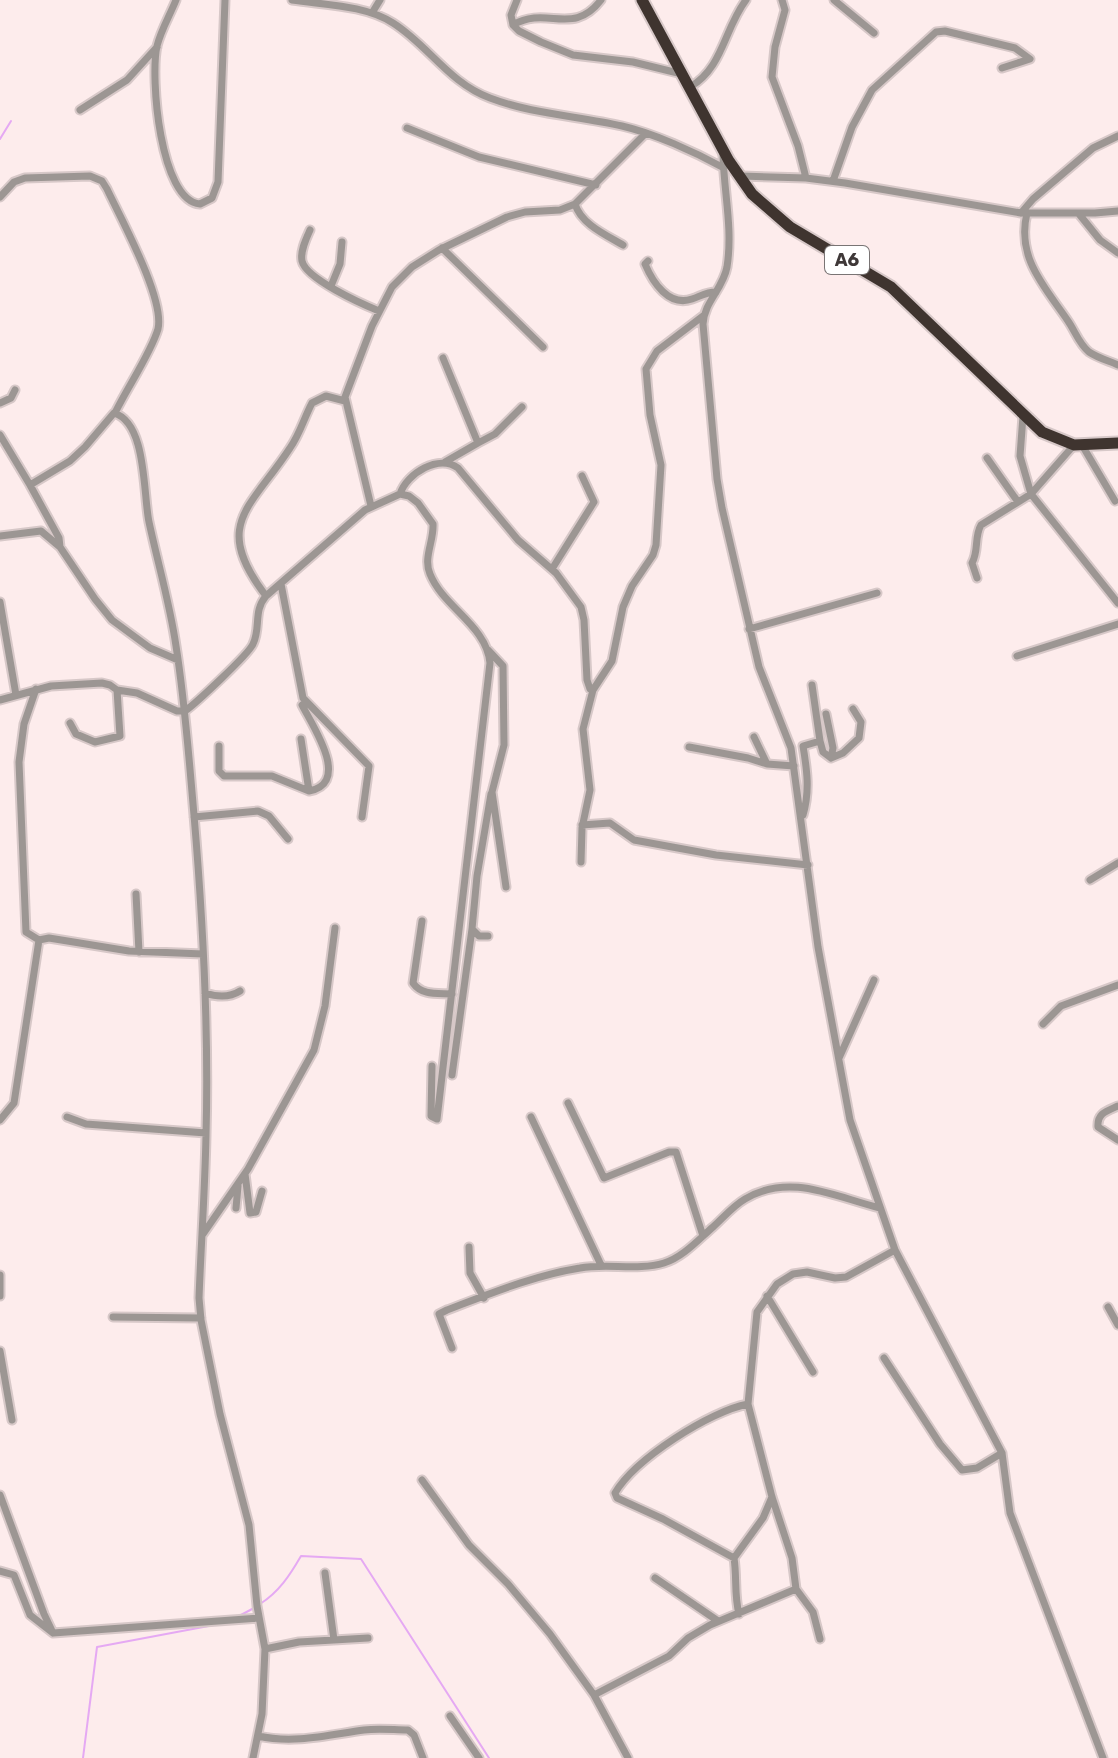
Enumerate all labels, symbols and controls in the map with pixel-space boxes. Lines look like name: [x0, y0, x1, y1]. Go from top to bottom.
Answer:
road number: A6: [825, 246, 869, 274]

